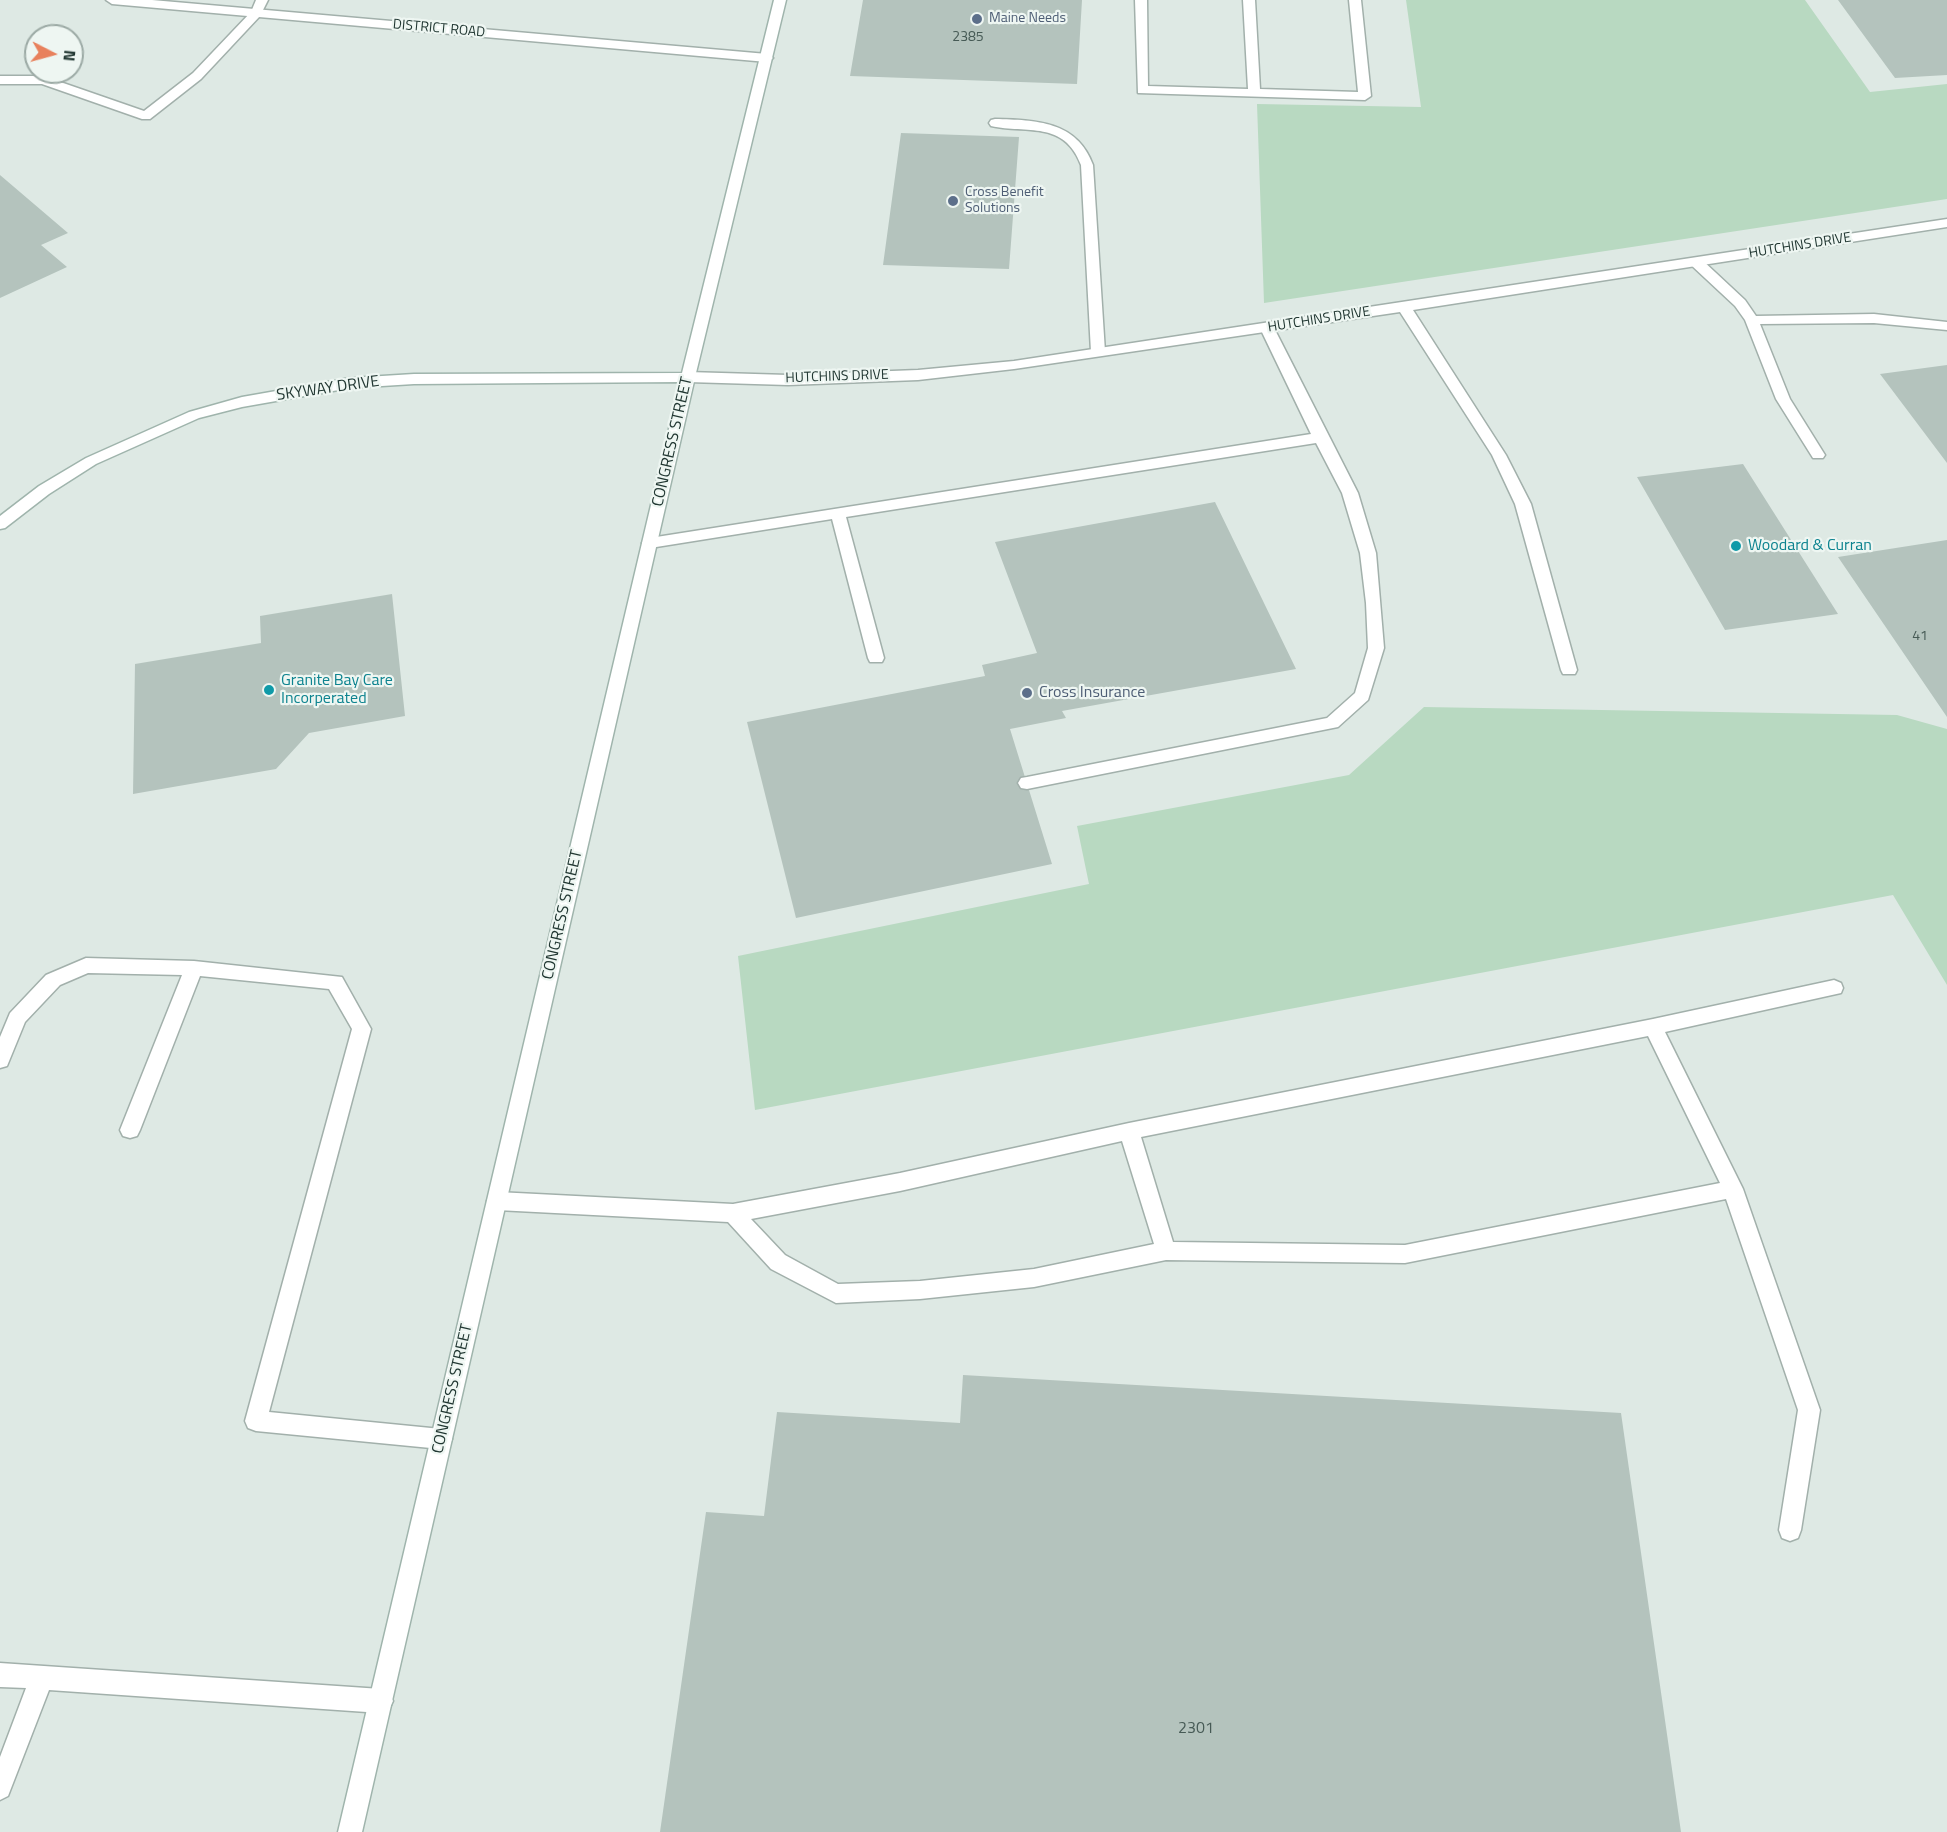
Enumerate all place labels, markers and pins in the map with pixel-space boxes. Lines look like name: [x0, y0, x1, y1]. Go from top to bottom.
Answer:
place label: Maine Needs: [989, 11, 1066, 27]
marker: Maine Needs: [970, 12, 984, 26]
place label: Cross Benefit Solutions: [965, 185, 1044, 218]
marker: Cross Benefit Solutions: [946, 194, 960, 208]
place label: Woodard & Curran: [1748, 536, 1872, 556]
marker: Woodard & Curran: [1729, 539, 1743, 553]
place label: Granite Bay Care Incorperated: [281, 671, 393, 709]
marker: Granite Bay Care Incorperated: [262, 683, 276, 697]
place label: Cross Insurance: [1039, 683, 1145, 703]
marker: Cross Insurance: [1020, 686, 1034, 700]

